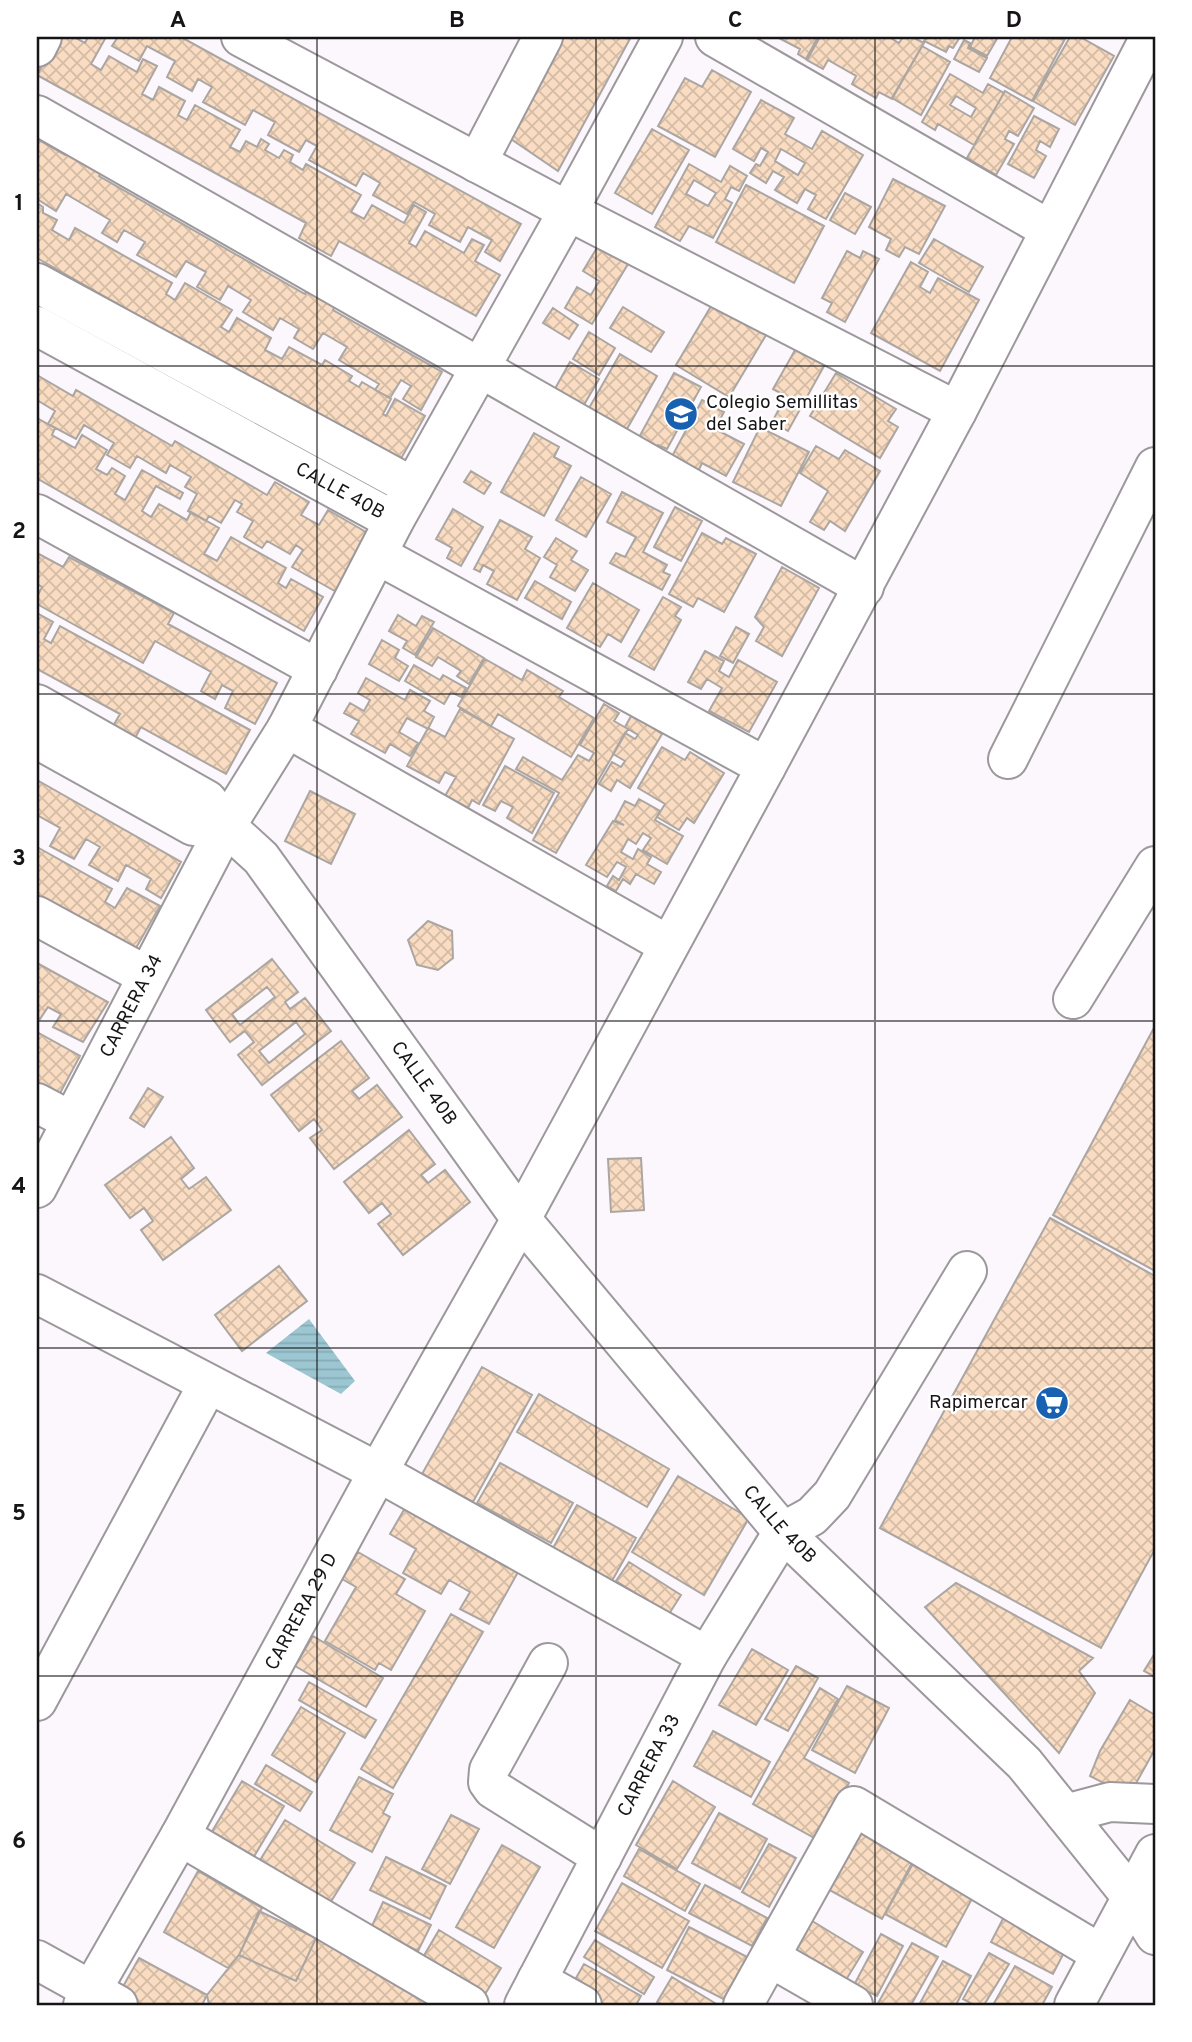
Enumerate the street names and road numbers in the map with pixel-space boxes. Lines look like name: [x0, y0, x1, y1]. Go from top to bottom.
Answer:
street label: CALLE 40B: [291, 457, 389, 525]
street label: CARRERA 34: [95, 951, 169, 1062]
street label: CALLE 40B: [385, 1037, 462, 1130]
street label: CALLE 40B: [737, 1481, 821, 1569]
street label: CARRERA 29 D: [260, 1549, 344, 1675]
street label: CARRERA 33: [613, 1710, 686, 1821]

